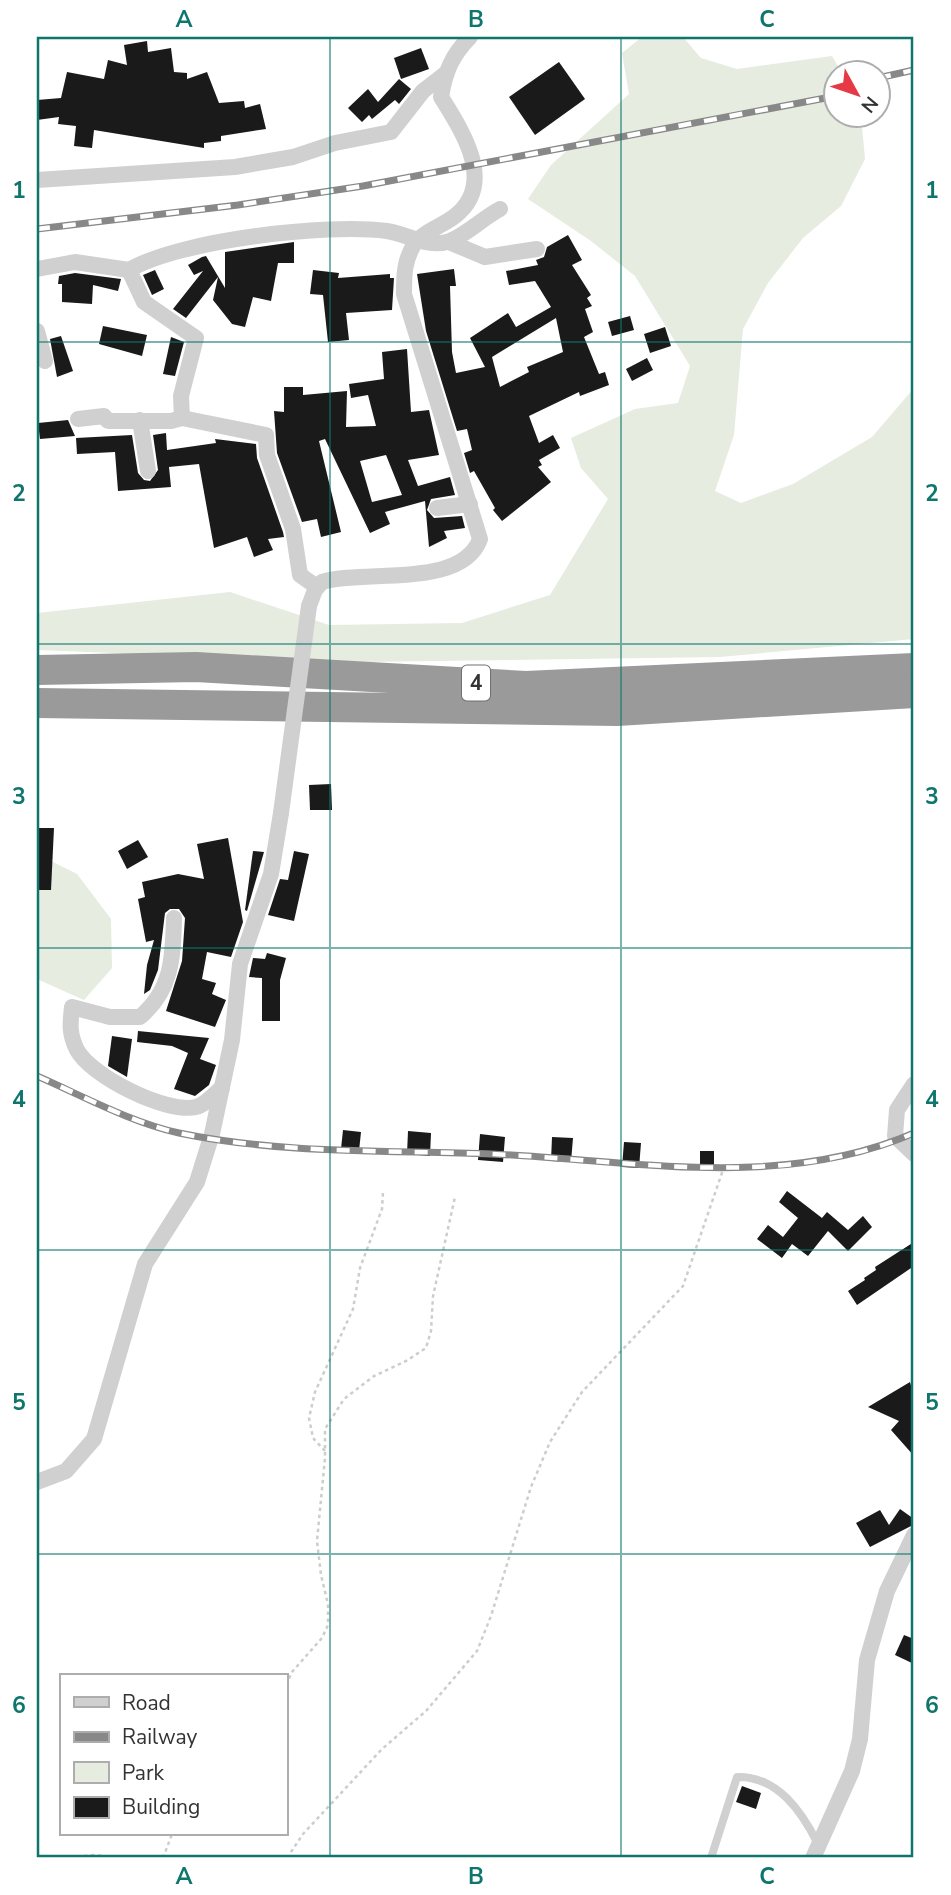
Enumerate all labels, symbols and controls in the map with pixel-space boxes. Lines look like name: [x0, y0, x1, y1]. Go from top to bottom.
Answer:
text: A: [175, 4, 193, 35]
text: B: [468, 4, 484, 35]
text: C: [759, 4, 775, 35]
north arrow: [822, 60, 892, 130]
text: N: [855, 90, 884, 118]
text: 1: [12, 175, 26, 206]
text: 1: [925, 175, 939, 206]
text: 2: [12, 478, 26, 509]
text: 2: [925, 478, 939, 509]
road number: 4: [462, 666, 490, 700]
text: 3: [12, 781, 26, 812]
text: 3: [925, 781, 939, 812]
text: 4: [12, 1084, 26, 1115]
text: 4: [925, 1084, 939, 1115]
text: 5: [12, 1387, 26, 1418]
text: 5: [925, 1387, 939, 1418]
legend: [60, 1674, 287, 1836]
text: Road: [122, 1689, 171, 1717]
text: 6: [12, 1690, 26, 1721]
text: 6: [925, 1690, 939, 1721]
text: Railway: [122, 1723, 197, 1751]
text: Park: [122, 1759, 164, 1787]
text: Building: [122, 1793, 200, 1821]
text: A: [175, 1861, 193, 1892]
text: B: [468, 1861, 484, 1892]
text: C: [759, 1861, 775, 1892]

